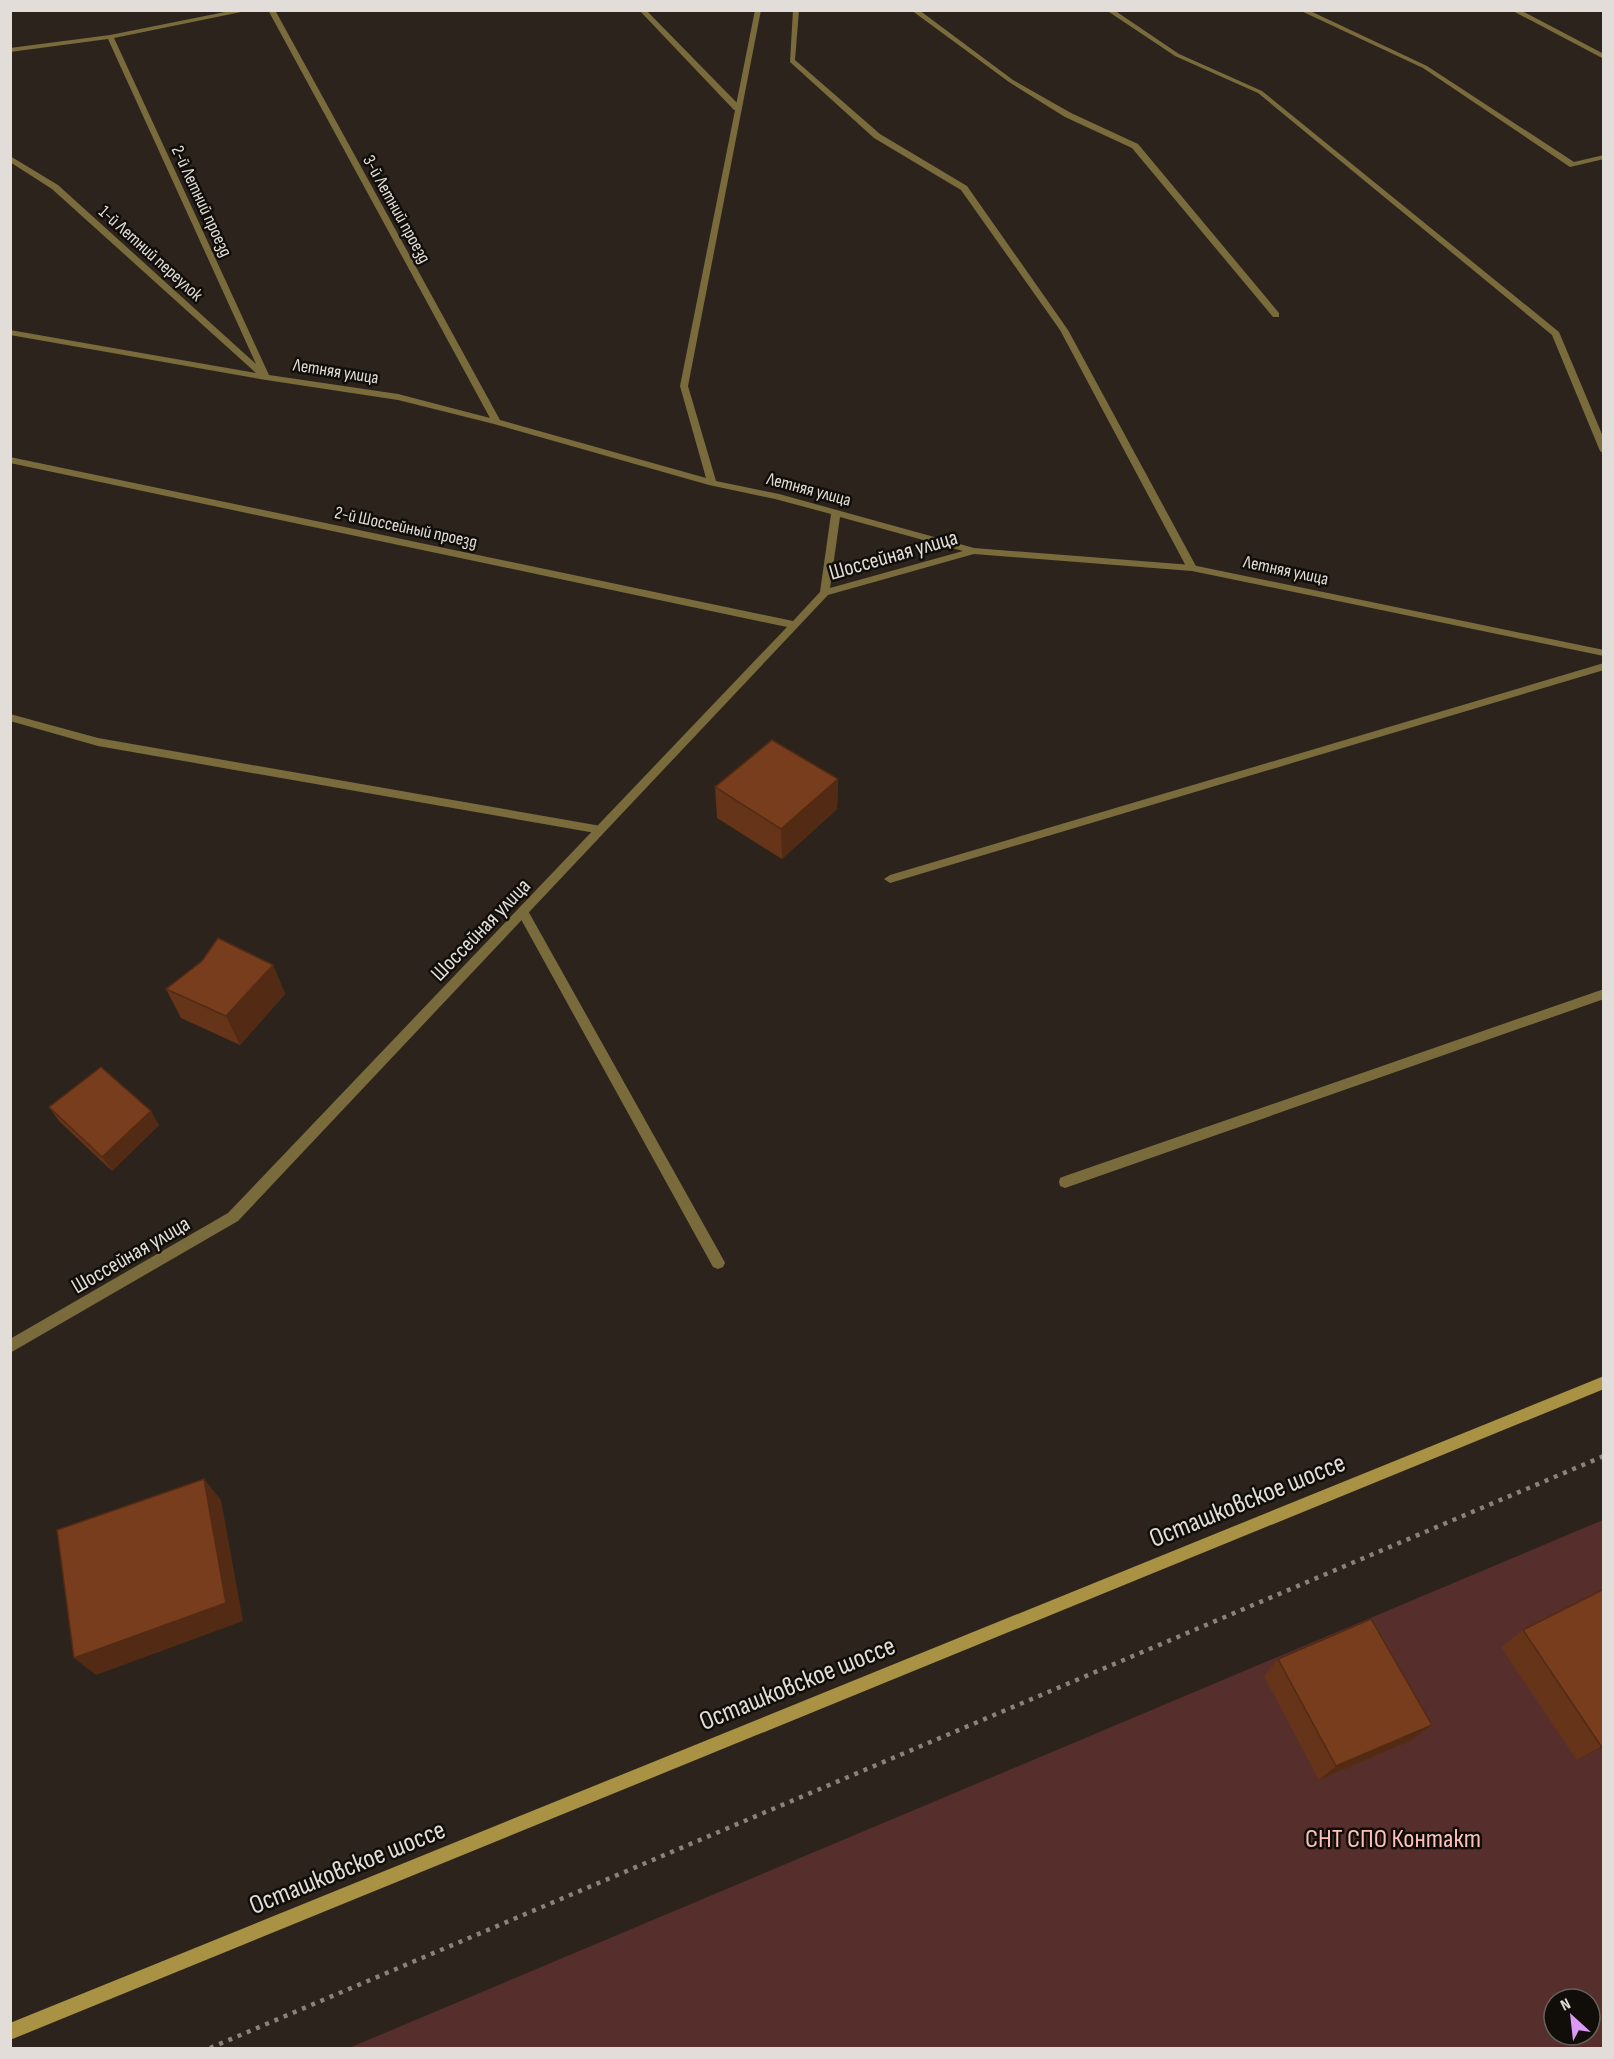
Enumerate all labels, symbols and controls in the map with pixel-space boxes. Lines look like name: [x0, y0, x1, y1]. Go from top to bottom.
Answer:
street label: 2-й Летний проезд: [167, 142, 236, 260]
street label: 3-й Летний проезд: [358, 151, 435, 267]
street label: 1-й Летний переулок: [94, 201, 207, 306]
street label: Летняя улица: [291, 354, 380, 389]
street label: Летняя улица: [764, 468, 853, 511]
street label: 2-й Шоссейный проезд: [333, 502, 479, 553]
street label: Шоссейная улица: [826, 524, 961, 587]
street label: Летняя улица: [1241, 551, 1330, 590]
street label: Шоссейная улица: [425, 873, 537, 987]
street label: Шоссейная улица: [67, 1211, 195, 1300]
street label: Осташковское шоссе: [1145, 1447, 1350, 1555]
street label: Осташковское шоссе: [695, 1630, 900, 1738]
street label: Осташковское шоссе: [245, 1814, 450, 1922]
park label: СНТ СПО Контакт: [1305, 1823, 1481, 1855]
north arrow: [1542, 1987, 1602, 2047]
text: N: [1558, 1995, 1574, 2015]

